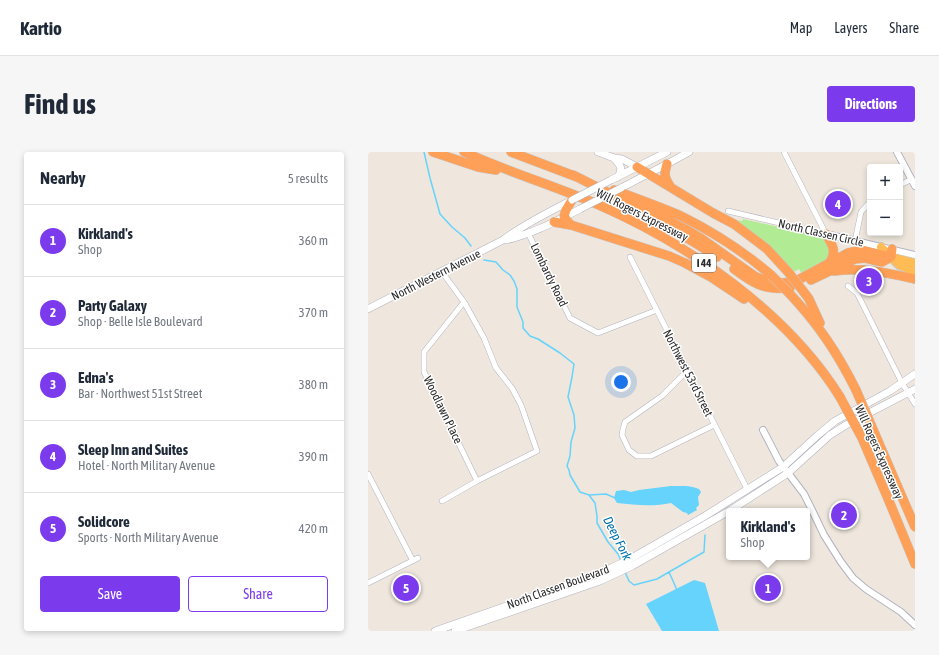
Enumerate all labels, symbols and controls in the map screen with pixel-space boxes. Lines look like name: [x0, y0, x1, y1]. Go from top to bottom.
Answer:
text: Kartio: [20, 17, 62, 39]
text: Map: [790, 20, 812, 36]
text: Layers: [834, 20, 867, 36]
text: Share: [889, 20, 919, 36]
button: Directions: [827, 86, 915, 122]
text: Find us: [24, 88, 96, 120]
map controls: [867, 164, 903, 236]
button: +: [867, 164, 903, 200]
text: Nearby: [40, 168, 86, 188]
text: 5 results: [288, 171, 328, 186]
street label: Will Rogers Expressway: [594, 186, 690, 244]
pin: 4: [825, 189, 851, 219]
button: −: [867, 200, 903, 236]
street label: North Classen Circle: [777, 216, 865, 250]
text: Kirkland's: [78, 225, 133, 242]
text: 1: [50, 233, 56, 248]
text: 360 m: [299, 233, 328, 248]
street label: Lombardy Road: [528, 241, 570, 309]
text: Shop: [78, 242, 102, 257]
street label: North Western Avenue: [389, 246, 483, 304]
road number: I 44: [692, 254, 716, 272]
pin: 3: [856, 266, 882, 296]
text: Party Galaxy: [78, 297, 147, 314]
text: 2: [50, 305, 56, 320]
text: 370 m: [299, 305, 328, 320]
text: Shop · Belle Isle Boulevard: [78, 314, 203, 329]
street label: Northwest 53rd Street: [660, 327, 716, 419]
text: Edna's: [78, 369, 114, 386]
your location: [611, 372, 631, 392]
street label: Woodlawn Place: [421, 374, 465, 446]
text: 3: [50, 377, 56, 392]
text: 380 m: [299, 377, 328, 392]
text: Bar · Northwest 51st Street: [78, 386, 202, 401]
street label: Will Rogers Expressway: [852, 403, 906, 501]
text: Sleep Inn and Suites: [78, 441, 188, 458]
text: 4: [50, 449, 56, 464]
text: 390 m: [299, 449, 328, 464]
text: Hotel · North Military Avenue: [78, 458, 215, 473]
pin: 2: [831, 500, 857, 530]
popup: [726, 508, 810, 560]
text: Solidcore: [78, 513, 130, 530]
water label: Deep Fork: [600, 514, 635, 563]
text: Kirkland's: [741, 518, 795, 535]
text: 5: [50, 521, 56, 536]
text: 420 m: [299, 521, 328, 536]
text: Sports · North Military Avenue: [78, 530, 218, 545]
text: Shop: [741, 535, 765, 550]
street label: North Classen Boulevard: [505, 562, 611, 612]
pin: 5: [393, 573, 419, 603]
pin: 1: [755, 573, 781, 603]
button: Save: [40, 576, 180, 612]
button: Share: [188, 576, 328, 612]

